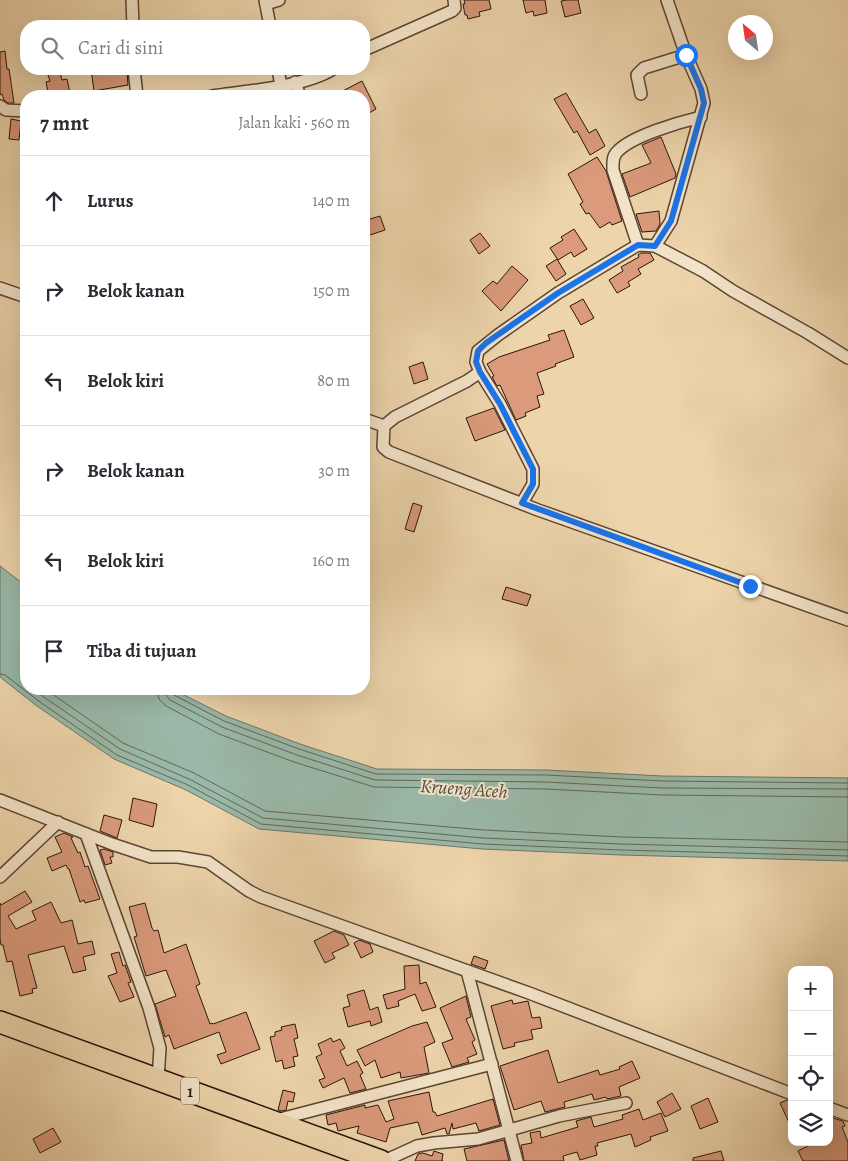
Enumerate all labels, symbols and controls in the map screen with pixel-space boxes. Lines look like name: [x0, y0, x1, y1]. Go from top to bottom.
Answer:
north arrow: [728, 15, 773, 60]
search box: [20, 20, 370, 75]
icon: search: [38, 34, 66, 62]
text: Cari di sini: [78, 35, 163, 61]
route start: [675, 44, 698, 67]
text: 7 mnt: [40, 109, 89, 137]
text: Jalan kaki · 560 m: [238, 112, 350, 134]
icon: ahead: [40, 187, 68, 215]
text: Lurus: [87, 188, 133, 214]
text: 140 m: [312, 190, 350, 212]
icon: right: [40, 277, 68, 305]
text: Belok kanan: [87, 278, 185, 304]
text: 150 m: [313, 280, 350, 302]
icon: left: [40, 367, 68, 395]
text: Belok kiri: [87, 368, 164, 394]
text: 80 m: [317, 370, 350, 392]
icon: right: [40, 457, 68, 485]
text: Belok kanan: [87, 458, 185, 484]
text: 30 m: [318, 460, 350, 482]
icon: left: [40, 547, 68, 575]
text: Belok kiri: [87, 548, 164, 574]
text: 160 m: [312, 550, 350, 572]
route end: [739, 575, 762, 598]
icon: arrive: [40, 637, 68, 665]
text: Tiba di tujuan: [87, 638, 196, 664]
water label: Krueng Aceh: [419, 773, 509, 805]
map controls: [788, 966, 833, 1146]
button: +: [788, 966, 833, 1011]
button: −: [788, 1011, 833, 1056]
button: locate: [788, 1056, 833, 1101]
road number: 1: [181, 1078, 199, 1104]
button: layers: [788, 1101, 833, 1146]

